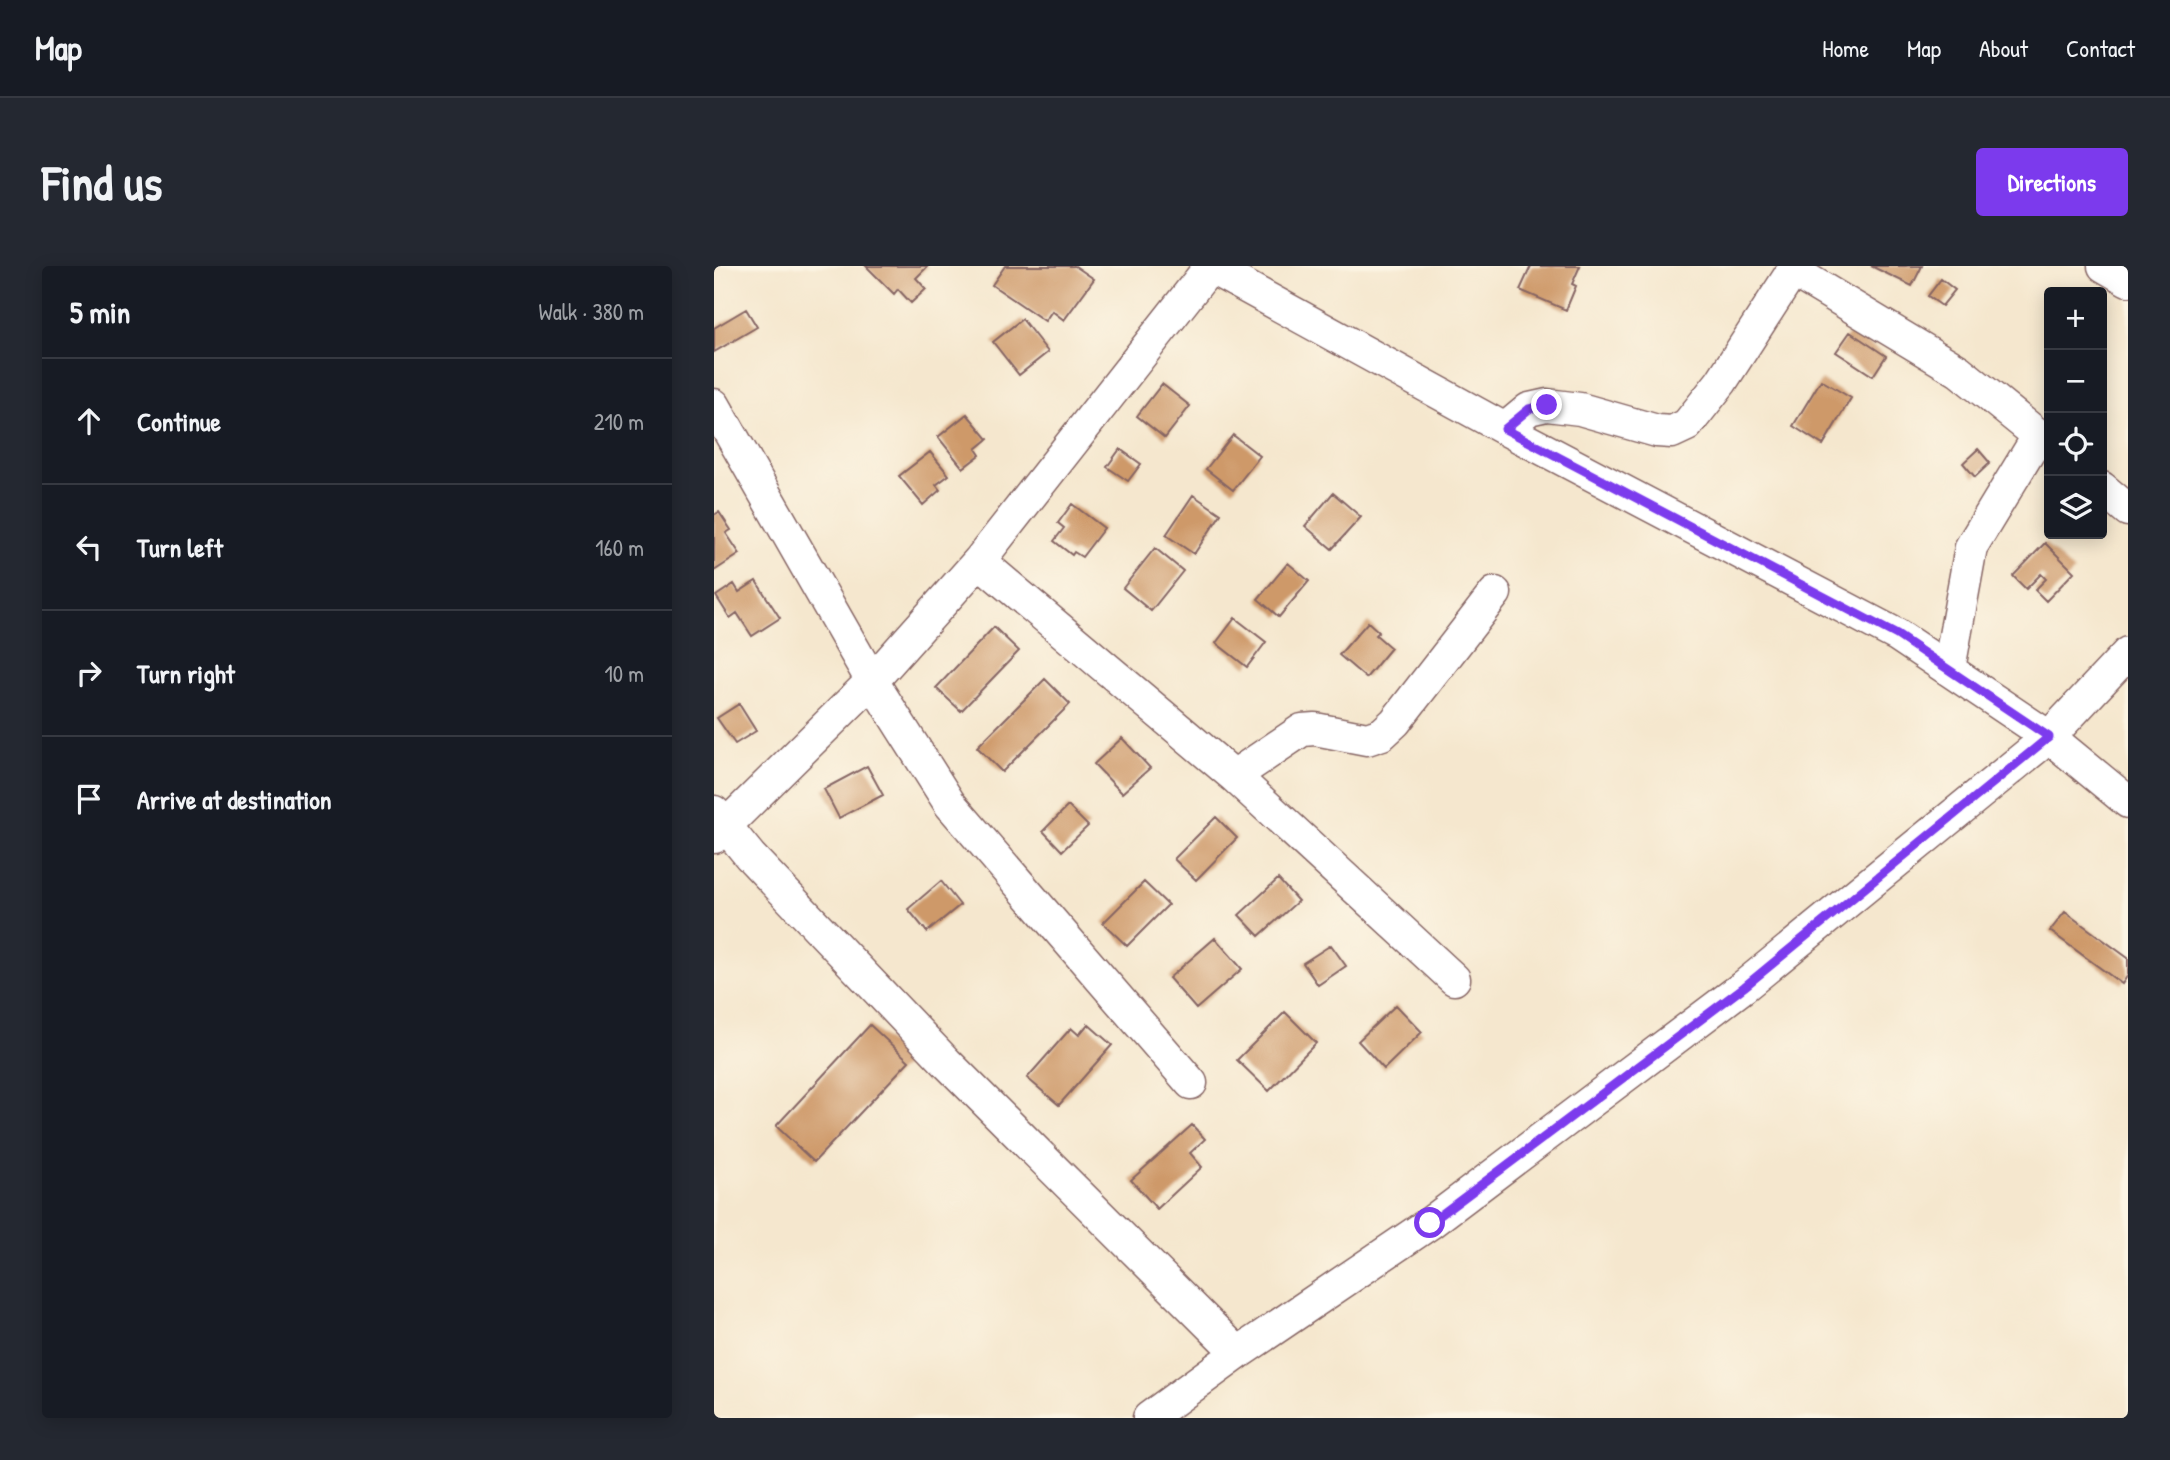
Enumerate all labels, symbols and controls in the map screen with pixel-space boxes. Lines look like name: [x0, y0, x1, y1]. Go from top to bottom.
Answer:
text: Map: [35, 26, 82, 70]
text: Home: [1822, 32, 1869, 64]
text: Map: [1907, 32, 1941, 64]
text: About: [1979, 32, 2028, 64]
text: Contact: [2066, 32, 2135, 64]
button: Directions: [1976, 148, 2128, 216]
text: Find us: [42, 149, 162, 215]
map controls: [2044, 287, 2107, 539]
button: +: [2044, 287, 2107, 350]
text: 5 min: [70, 292, 130, 332]
text: Walk · 380 m: [538, 296, 644, 327]
button: −: [2044, 350, 2107, 413]
route end: [1531, 389, 1562, 420]
icon: ahead: [70, 402, 108, 440]
text: Continue: [137, 404, 221, 439]
text: 210 m: [594, 406, 644, 437]
button: locate: [2044, 413, 2107, 476]
button: layers: [2044, 476, 2107, 539]
icon: left: [70, 528, 108, 566]
text: Turn left: [137, 530, 223, 565]
text: 160 m: [595, 532, 644, 563]
icon: right: [70, 654, 108, 692]
text: Turn right: [137, 656, 235, 691]
text: 10 m: [604, 658, 644, 689]
icon: arrive: [70, 780, 108, 818]
text: Arrive at destination: [137, 782, 332, 817]
route start: [1414, 1207, 1445, 1238]

